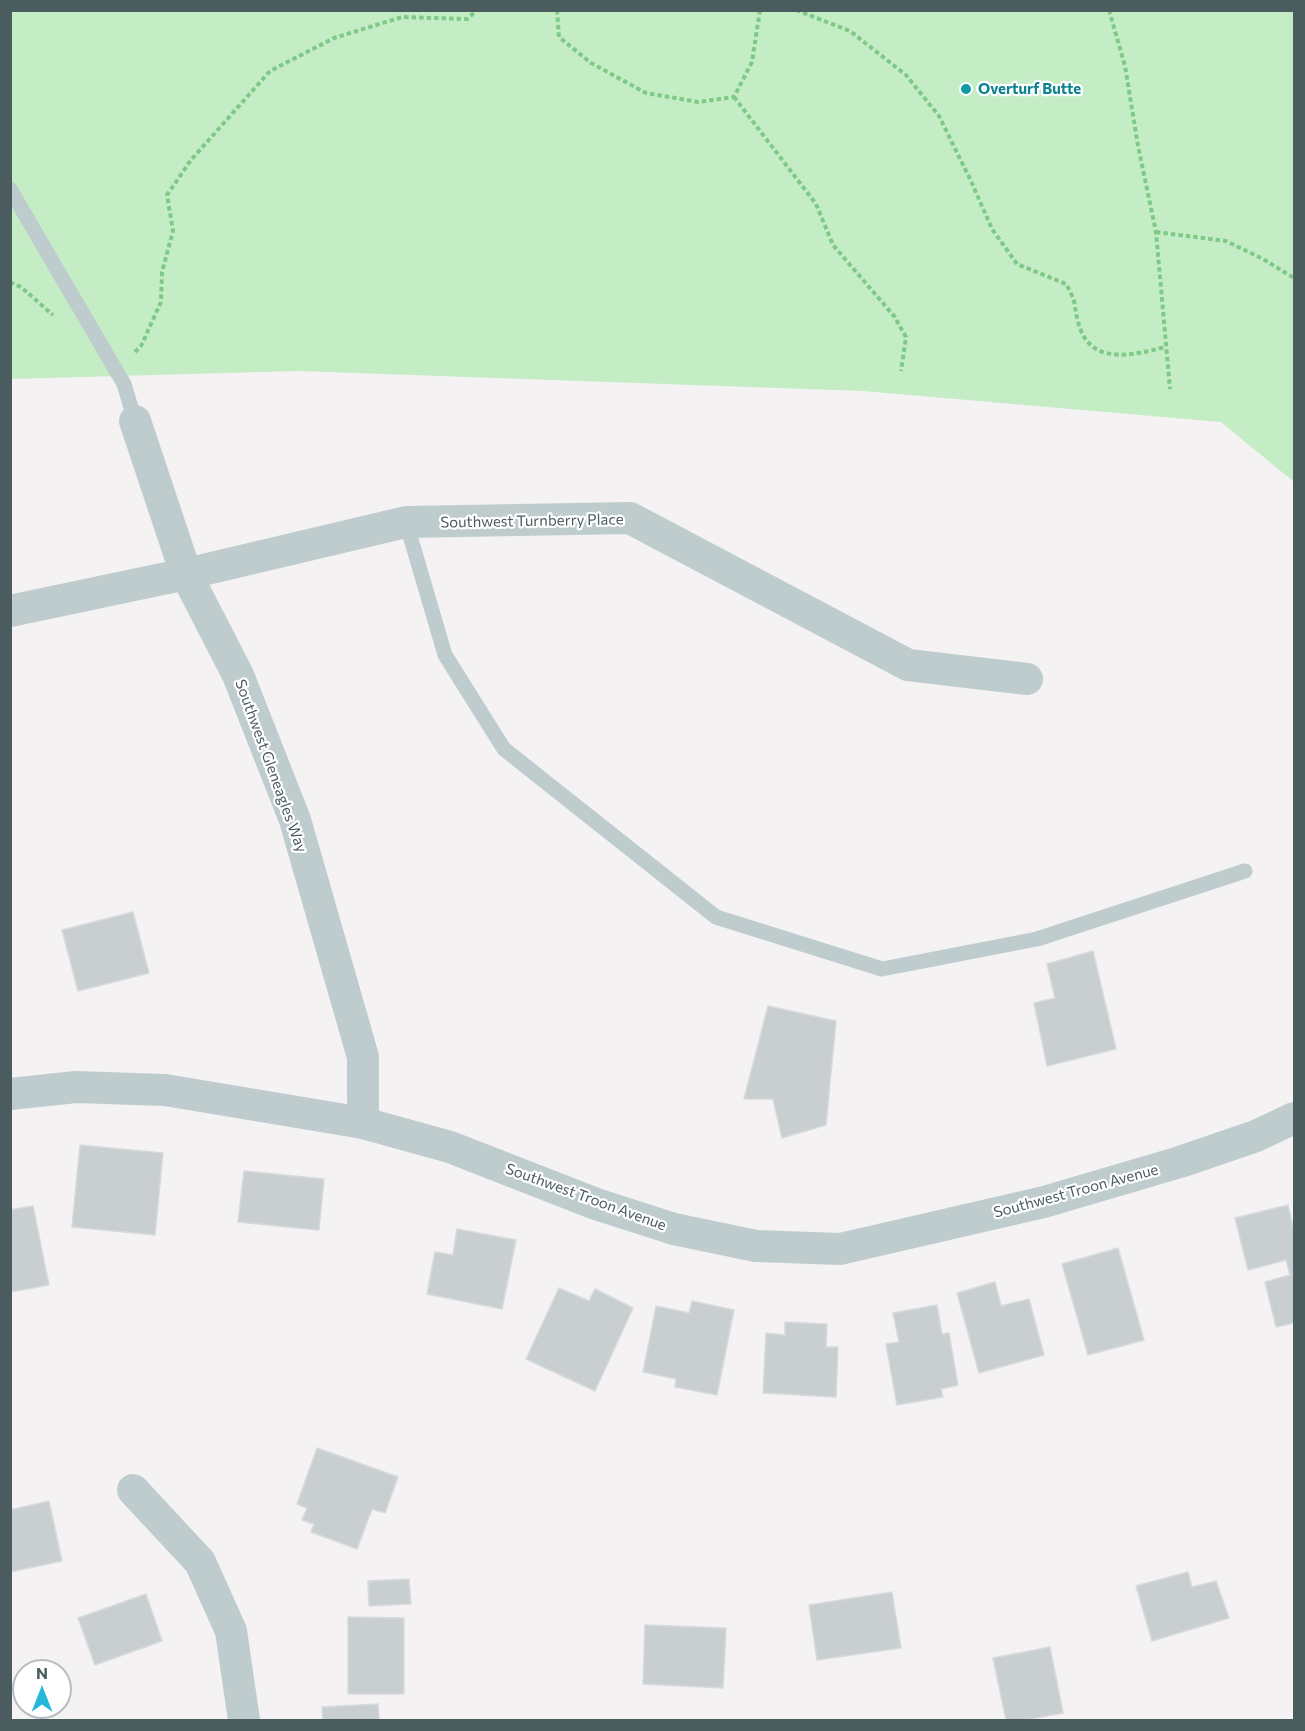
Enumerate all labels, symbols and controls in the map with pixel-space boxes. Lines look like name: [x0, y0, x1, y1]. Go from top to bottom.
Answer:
place label: Overturf Butte: [978, 80, 1081, 98]
marker: Overturf Butte: [959, 82, 973, 96]
street label: Southwest Turnberry Place: [440, 510, 624, 532]
street label: Southwest Gleneagles Way: [231, 677, 311, 855]
street label: Southwest Troon Avenue: [503, 1160, 669, 1234]
street label: Southwest Troon Avenue: [992, 1160, 1160, 1222]
north arrow: [12, 1659, 72, 1719]
text: N: [36, 1663, 48, 1682]

